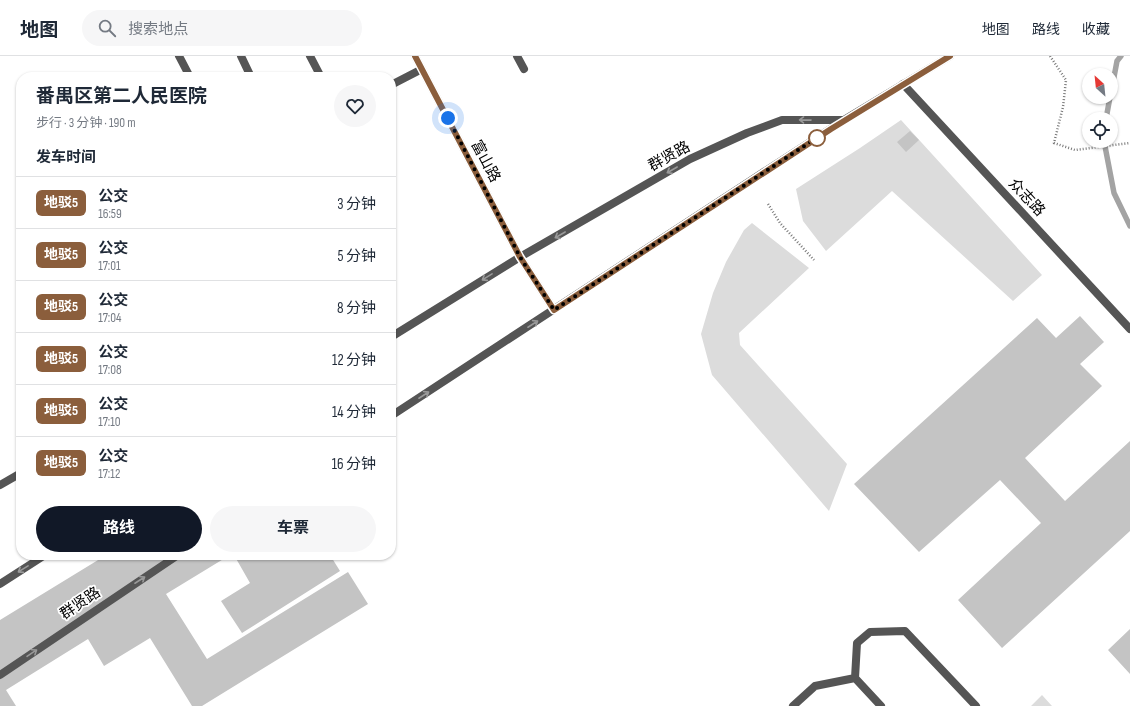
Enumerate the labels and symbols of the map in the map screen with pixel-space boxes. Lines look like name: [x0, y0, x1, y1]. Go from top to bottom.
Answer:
north arrow: [1082, 68, 1118, 104]
your location: [438, 108, 458, 128]
one-way arrow: [799, 116, 812, 124]
unlabelled marker: [808, 129, 826, 147]
street label: 富山路: [467, 137, 505, 186]
street label: 群贤路: [645, 137, 694, 176]
one-way arrow: [666, 166, 678, 174]
street label: 众志路: [1004, 174, 1049, 220]
one-way arrow: [554, 231, 566, 239]
one-way arrow: [481, 274, 493, 282]
one-way arrow: [527, 320, 538, 328]
one-way arrow: [418, 390, 430, 398]
one-way arrow: [17, 566, 29, 574]
one-way arrow: [134, 575, 146, 583]
street label: 群贤路: [56, 583, 104, 624]
one-way arrow: [26, 649, 37, 657]

